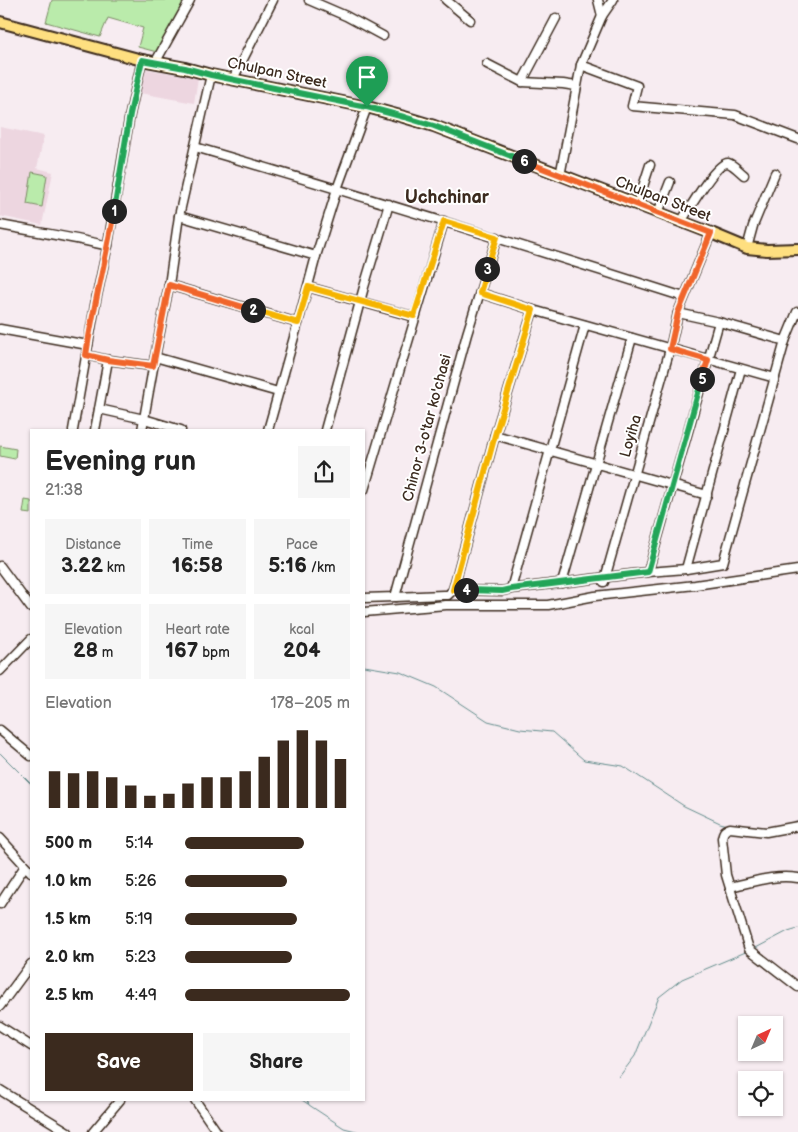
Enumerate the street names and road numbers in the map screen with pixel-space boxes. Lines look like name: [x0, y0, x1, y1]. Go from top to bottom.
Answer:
street label: Chulpan Street: [226, 53, 329, 93]
street label: Chulpan Street: [612, 172, 714, 226]
street label: Chinor 3-o'tar ko'chasi: [398, 352, 456, 504]
street label: Loyiha: [616, 412, 646, 460]

